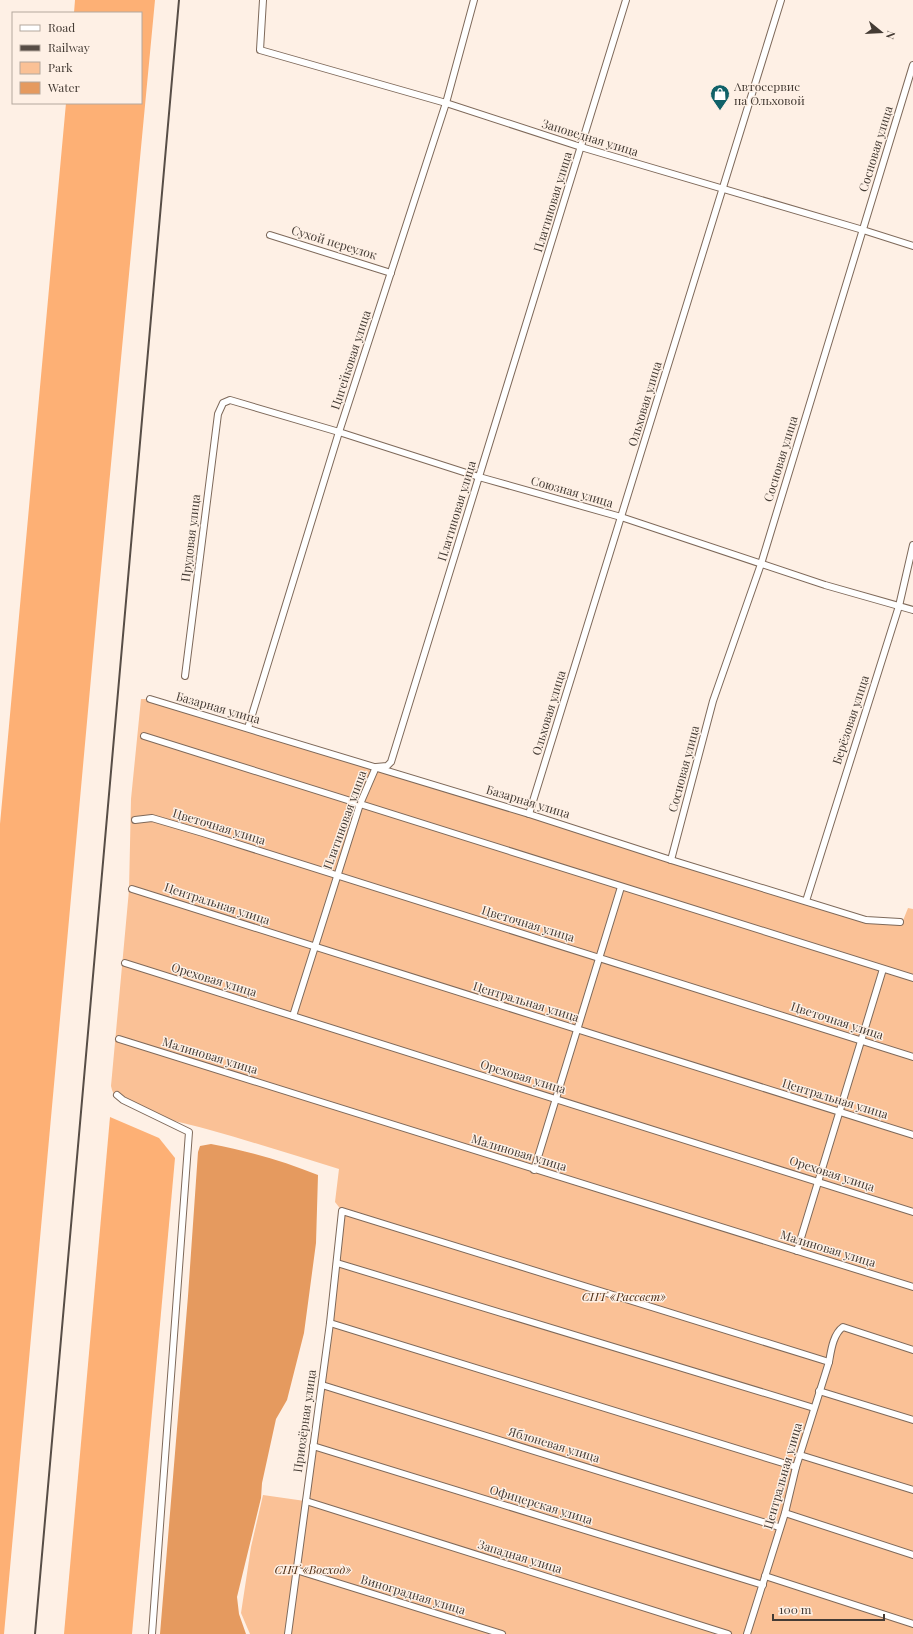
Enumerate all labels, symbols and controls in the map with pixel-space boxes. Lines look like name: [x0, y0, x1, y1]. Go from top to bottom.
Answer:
legend: [12, 12, 142, 104]
north arrow: [861, 12, 901, 52]
text: Road: [48, 19, 75, 35]
text: N: [883, 29, 899, 41]
text: Railway: [48, 39, 90, 55]
text: Park: [48, 59, 73, 75]
place label: Автосервис на Ольховой: [733, 78, 805, 108]
text: Water: [47, 79, 81, 95]
shop icon: Автосервис на Ольховой: [709, 83, 731, 111]
street label: Сосновая улица: [854, 104, 896, 194]
street label: Заповедная улица: [540, 115, 641, 159]
street label: Платиновая улица: [529, 150, 575, 254]
street label: Сухой переулок: [290, 221, 379, 263]
street label: Цигейковая улица: [326, 308, 374, 411]
street label: Ольховая улица: [624, 359, 665, 448]
street label: Сосновая улица: [759, 414, 801, 504]
street label: Платиновая улица: [433, 459, 479, 563]
street label: Союзная улица: [529, 472, 615, 510]
street label: Прудовая улица: [177, 493, 203, 583]
street label: Ольховая улица: [528, 668, 569, 757]
street label: Берёзовая улица: [828, 673, 872, 766]
street label: Базарная улица: [174, 687, 262, 727]
street label: Сосновая улица: [664, 724, 702, 814]
street label: Платиновая улица: [319, 768, 369, 871]
street label: Базарная улица: [484, 781, 572, 821]
street label: Цветочная улица: [171, 804, 268, 848]
street label: Центральная улица: [162, 878, 272, 928]
street label: Цветочная улица: [480, 901, 577, 945]
street label: Ореховая улица: [170, 958, 259, 1000]
street label: Центральная улица: [471, 977, 581, 1025]
street label: Цветочная улица: [789, 998, 886, 1043]
street label: Малиновая улица: [161, 1033, 260, 1077]
street label: Ореховая улица: [479, 1055, 568, 1097]
street label: Центральная улица: [780, 1074, 890, 1122]
street label: Малиновая улица: [470, 1130, 569, 1174]
street label: Ореховая улица: [788, 1152, 877, 1194]
street label: Малиновая улица: [779, 1226, 878, 1270]
park label: СНТ «Рассвет»: [582, 1288, 666, 1304]
street label: Приозёрная улица: [289, 1368, 319, 1473]
street label: Центральная улица: [759, 1421, 805, 1531]
street label: Яблоневая улица: [506, 1422, 602, 1466]
street label: Офицерская улица: [488, 1481, 595, 1527]
street label: Западная улица: [476, 1536, 564, 1576]
park label: СНТ «Восход»: [275, 1561, 352, 1577]
street label: Виноградная улица: [359, 1570, 468, 1618]
scale bar: [773, 1596, 884, 1622]
text: 100 m: [779, 1601, 812, 1617]

